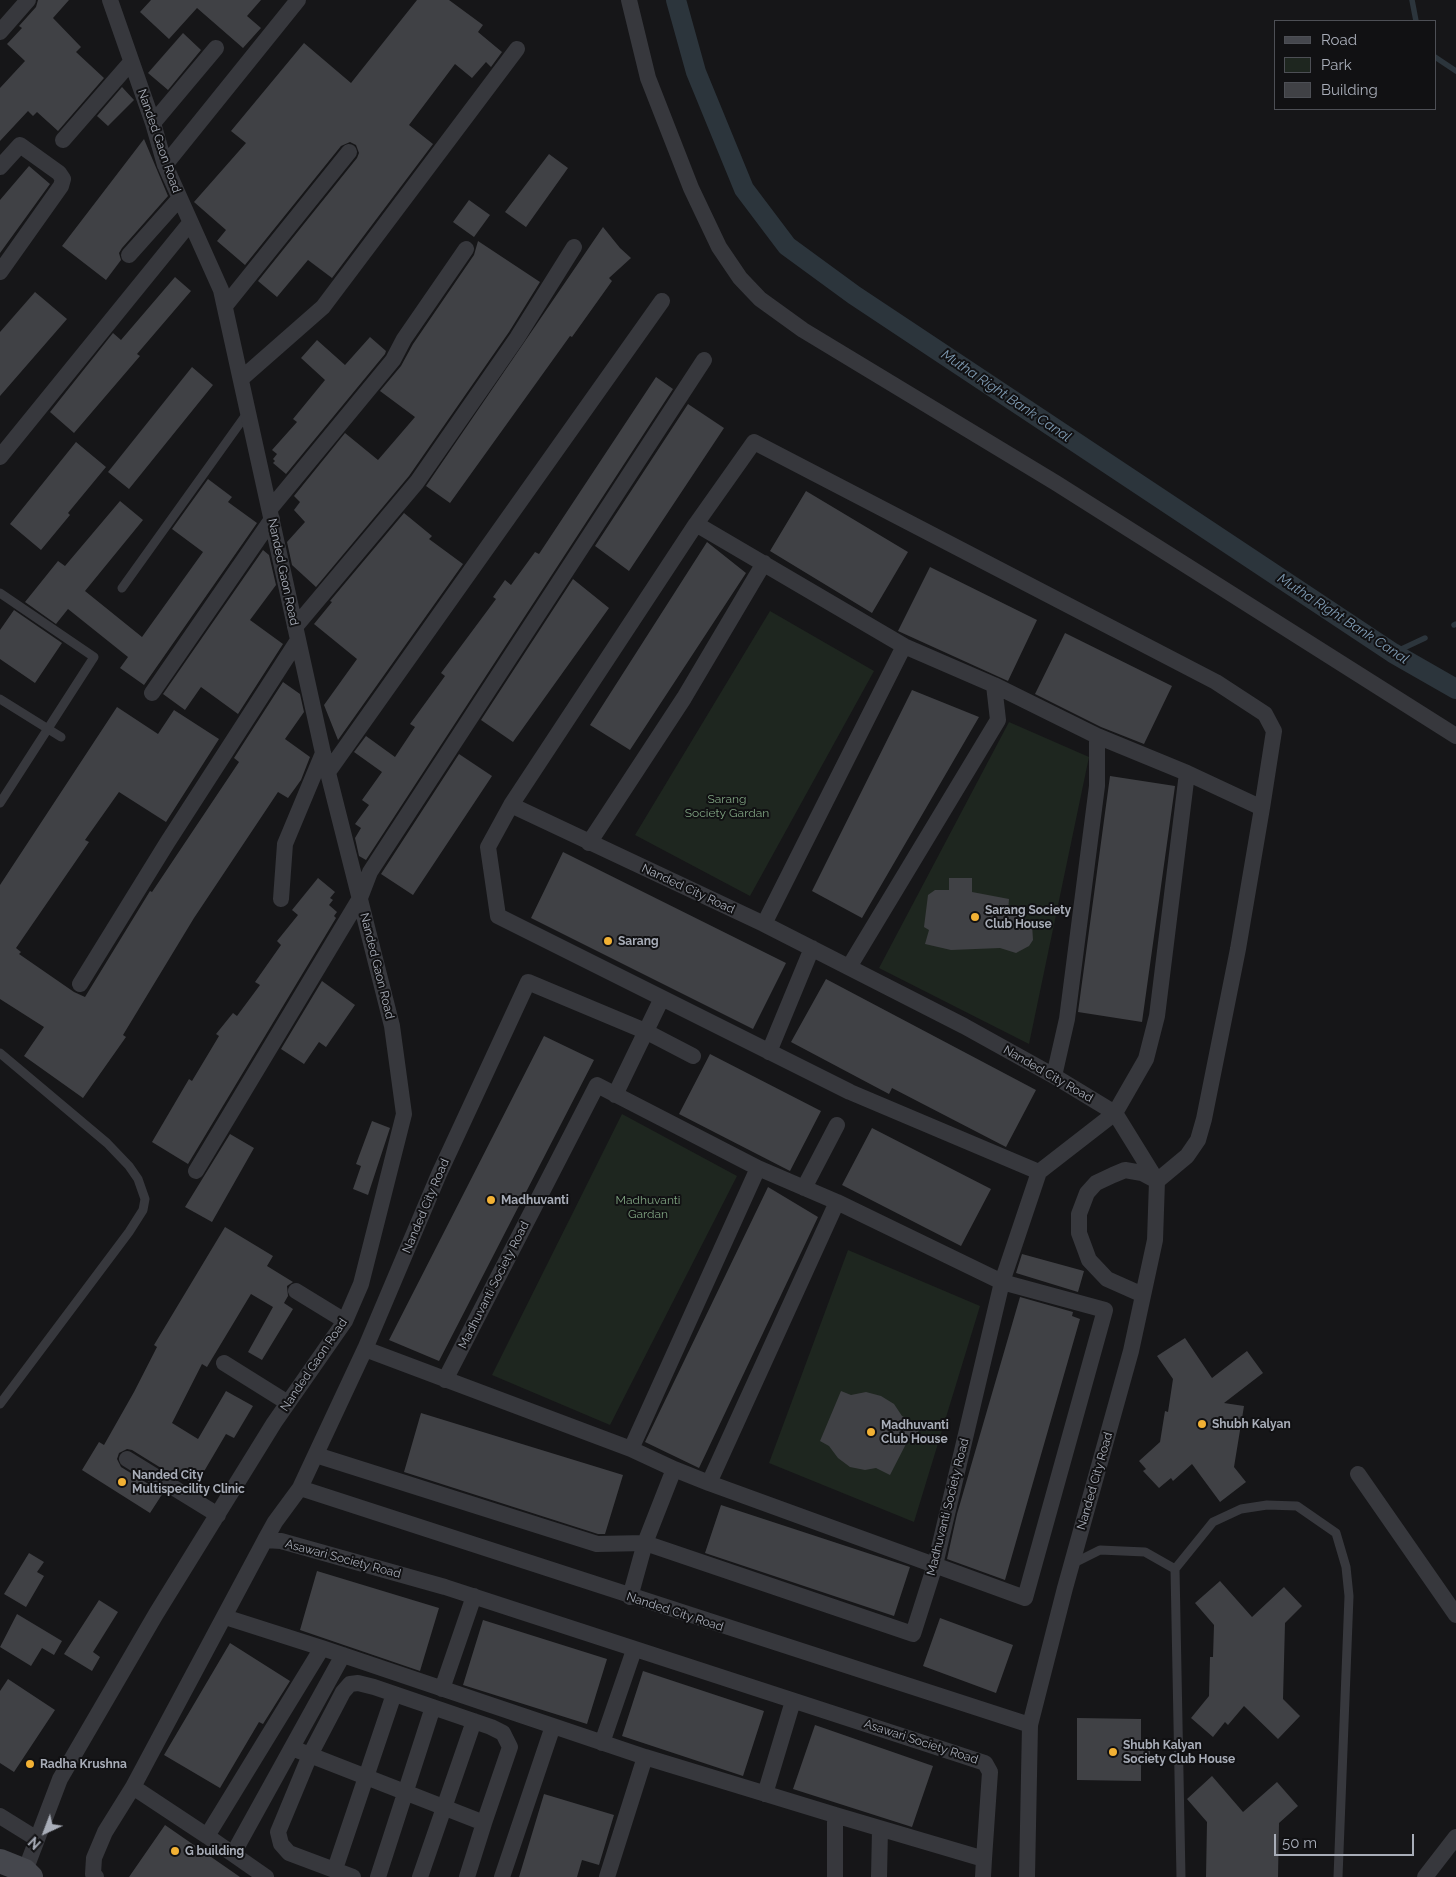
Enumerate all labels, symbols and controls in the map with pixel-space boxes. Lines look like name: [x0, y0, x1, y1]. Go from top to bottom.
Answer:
legend: [1274, 20, 1436, 110]
text: Road: [1321, 31, 1357, 49]
text: Park: [1321, 56, 1352, 74]
text: Building: [1321, 81, 1378, 99]
street label: Nanded Gaon Road: [134, 87, 184, 195]
water label: Mutha Right Bank Canal: [938, 346, 1074, 446]
street label: Nanded Gaon Road: [265, 517, 301, 627]
water label: Mutha Right Bank Canal: [1274, 570, 1412, 668]
park label: Sarang Society Gardan: [685, 792, 769, 820]
street label: Nanded City Road: [639, 861, 737, 917]
place label: Sarang Society Club House: [985, 903, 1071, 931]
street label: Nanded Gaon Road: [357, 911, 397, 1021]
marker: Sarang Society Club House: [969, 911, 981, 923]
place label: Sarang: [618, 934, 659, 948]
marker: Sarang: [602, 935, 614, 947]
street label: Nanded City Road: [1001, 1043, 1095, 1105]
street label: Nanded City Road: [400, 1157, 452, 1255]
place label: Madhuvanti: [501, 1193, 569, 1207]
park label: Madhuvanti Gardan: [616, 1193, 680, 1221]
marker: Madhuvanti: [485, 1194, 497, 1206]
street label: Madhuvanti Society Road: [456, 1219, 532, 1351]
street label: Nanded Gaon Road: [278, 1316, 350, 1414]
place label: Shubh Kalyan: [1212, 1417, 1291, 1431]
place label: Madhuvanti Club House: [881, 1418, 949, 1446]
marker: Shubh Kalyan: [1196, 1418, 1208, 1430]
marker: Madhuvanti Club House: [865, 1426, 877, 1438]
street label: Nanded City Road: [1074, 1430, 1116, 1532]
street label: Madhuvanti Society Road: [924, 1437, 972, 1577]
place label: Nanded City Multispecility Clinic: [132, 1468, 245, 1496]
marker: Nanded City Multispecility Clinic: [116, 1476, 128, 1488]
street label: Asawari Society Road: [284, 1537, 402, 1581]
street label: Nanded City Road: [625, 1590, 725, 1634]
street label: Asawari Society Road: [862, 1717, 980, 1767]
place label: Shubh Kalyan Society Club House: [1123, 1738, 1235, 1766]
marker: Shubh Kalyan Society Club House: [1107, 1746, 1119, 1758]
place label: Radha Krushna: [40, 1757, 127, 1771]
marker: Radha Krushna: [24, 1758, 36, 1770]
north arrow: [20, 1807, 70, 1857]
scale bar: [1276, 1824, 1416, 1856]
text: N: [25, 1833, 44, 1852]
text: 50 m: [1282, 1834, 1317, 1852]
place label: G building: [185, 1844, 244, 1858]
marker: G building: [169, 1845, 181, 1857]

